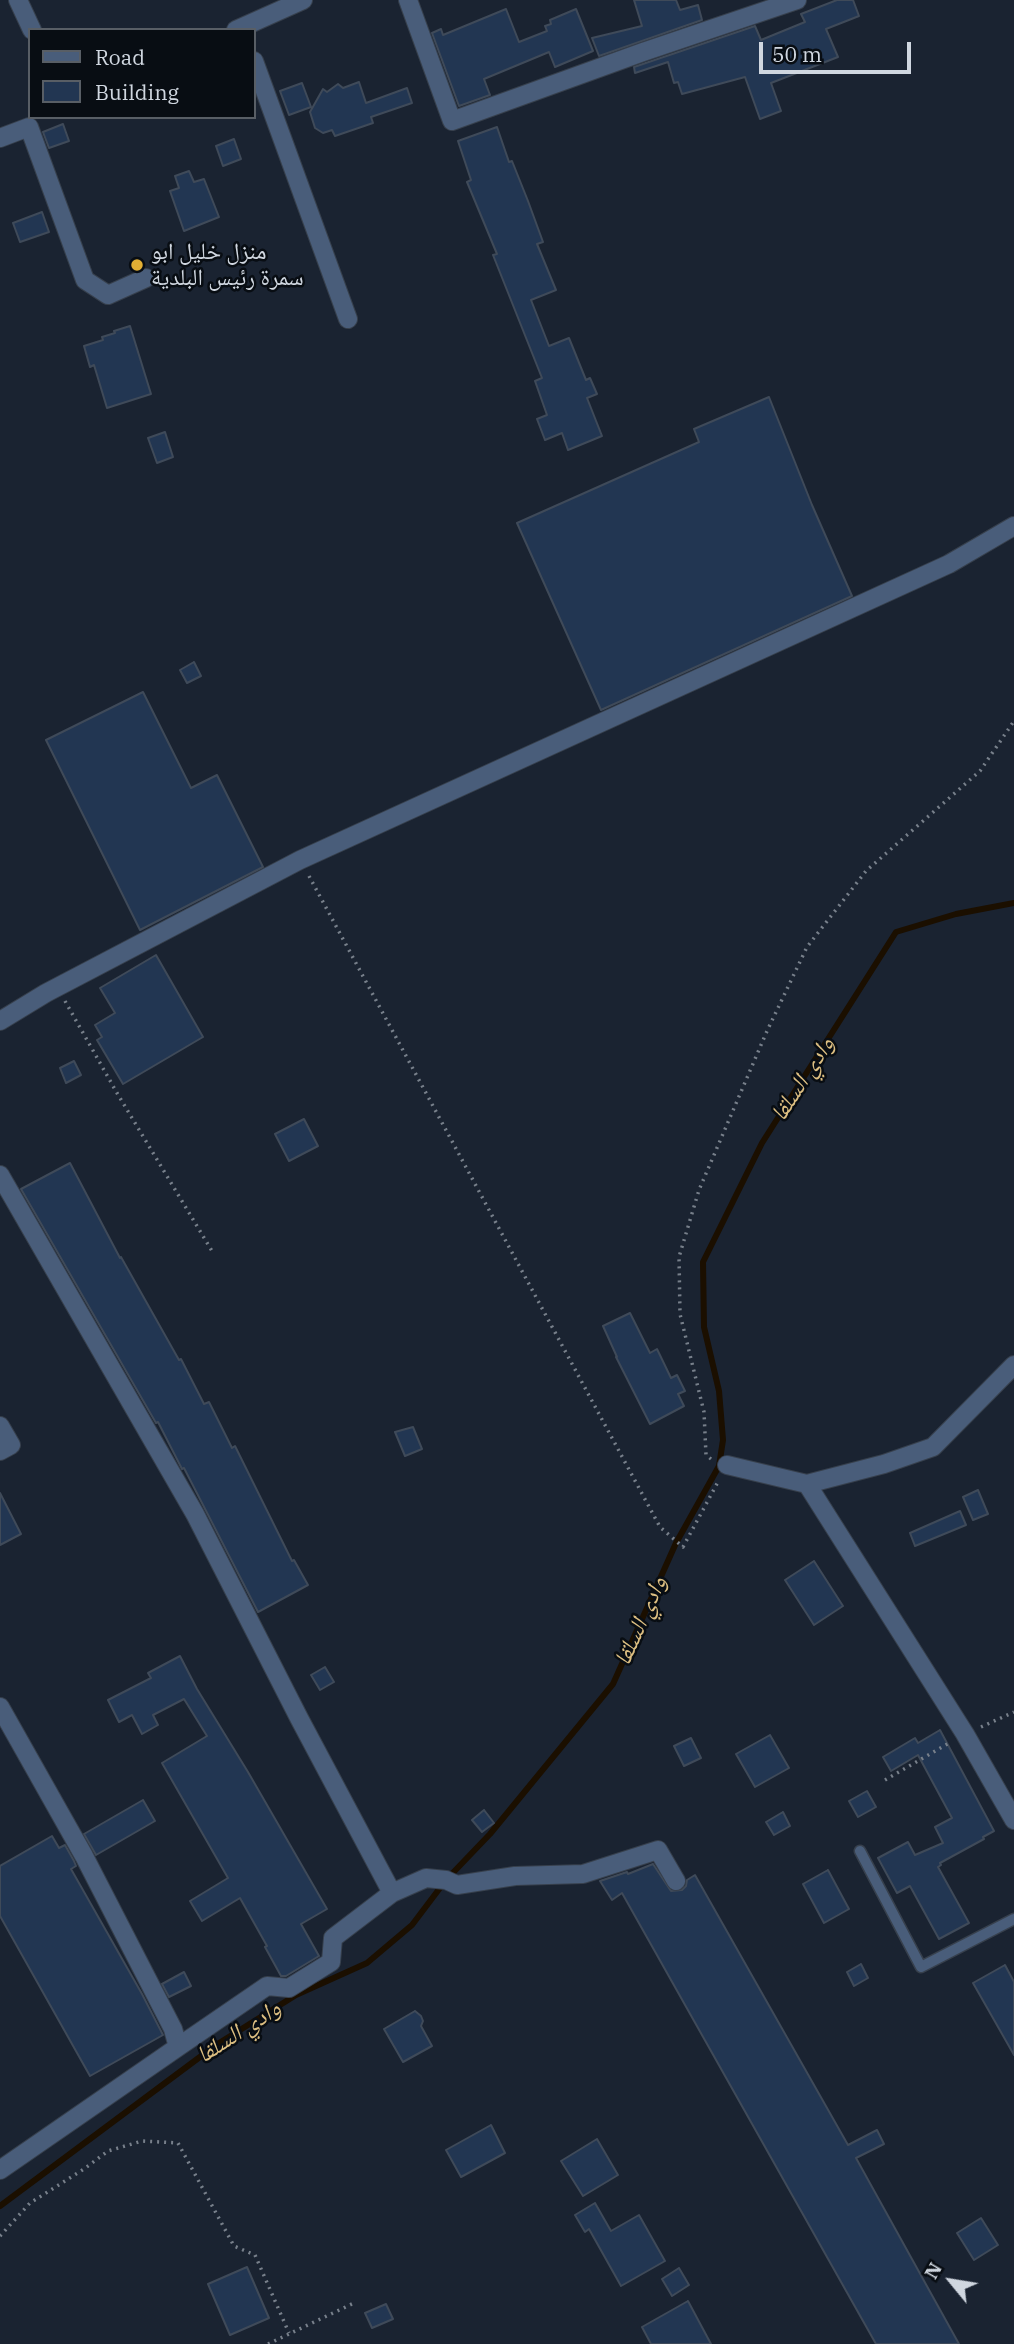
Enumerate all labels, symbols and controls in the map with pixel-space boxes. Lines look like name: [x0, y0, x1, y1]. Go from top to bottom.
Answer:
legend: [28, 28, 256, 119]
scale bar: [762, 28, 914, 72]
text: 50 m: [772, 40, 822, 68]
text: Road: [95, 43, 145, 71]
text: Building: [95, 78, 179, 106]
place label: منزل خليل ابو سمرة رئيس البلدية: [151, 238, 304, 292]
marker: منزل خليل ابو سمرة رئيس البلدية: [129, 257, 145, 273]
water label: وادي السلقا: [765, 1031, 841, 1127]
water label: وادي السلقا: [609, 1572, 673, 1670]
water label: وادي السلقا: [191, 1994, 287, 2070]
north arrow: [916, 2246, 986, 2316]
text: N: [919, 2258, 947, 2283]

